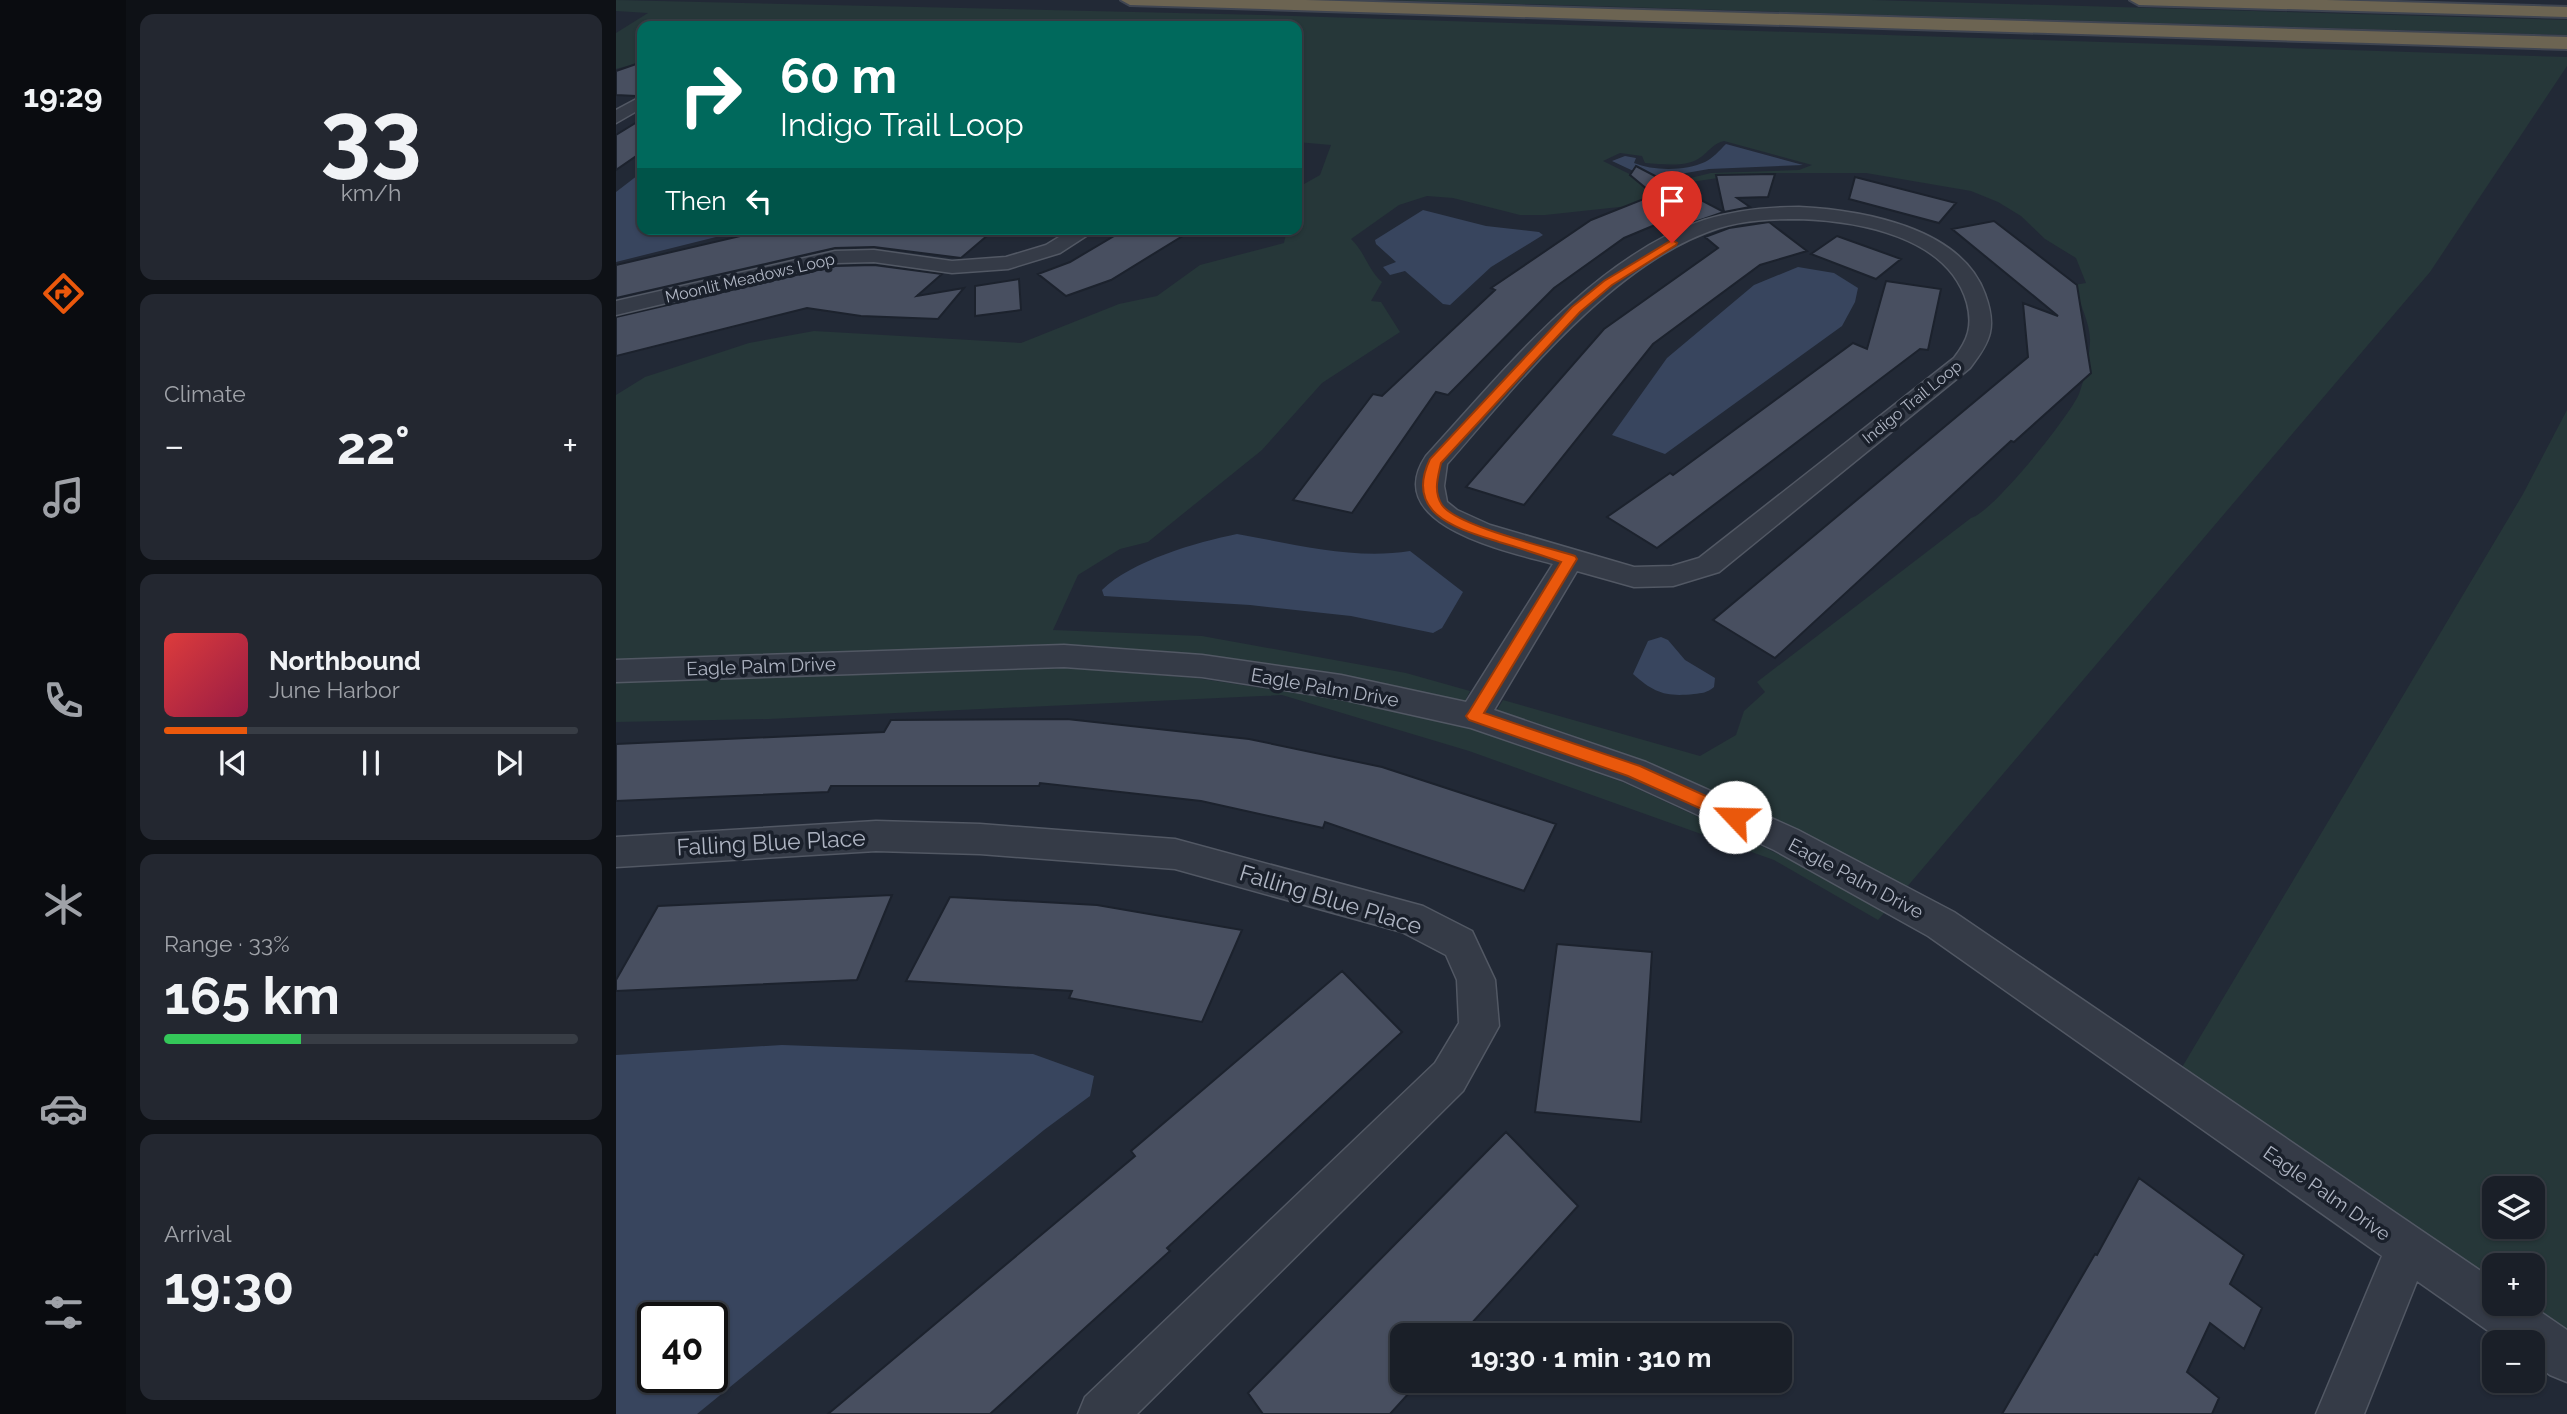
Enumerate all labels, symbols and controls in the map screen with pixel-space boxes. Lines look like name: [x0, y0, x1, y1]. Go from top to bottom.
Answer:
text: 60 m: [780, 47, 897, 104]
icon: right: [665, 49, 756, 140]
text: 19:29: [23, 77, 103, 114]
text: 33: [320, 80, 422, 187]
text: Indigo Trail Loop: [780, 106, 1024, 143]
pin: [1642, 171, 1702, 243]
text: km/h: [341, 179, 401, 206]
icon: left: [740, 182, 778, 220]
icon: arrive: [1653, 182, 1691, 220]
text: Then: [665, 186, 726, 216]
street label: Moonlit Meadows Loop: [663, 249, 837, 307]
icon: directions: [39, 269, 88, 318]
street label: Indigo Trail Loop: [1859, 356, 1965, 448]
text: Climate: [164, 380, 246, 407]
text: 22°: [337, 415, 410, 476]
text: −: [164, 423, 184, 468]
text: +: [562, 423, 578, 468]
icon: music: [39, 473, 88, 522]
text: Northbound: [269, 646, 421, 676]
street label: Eagle Palm Drive: [686, 652, 836, 680]
street label: Eagle Palm Drive: [1249, 663, 1401, 711]
icon: phone: [39, 676, 88, 725]
text: June Harbor: [269, 676, 400, 703]
icon: previous: [214, 744, 252, 782]
icon: pause: [352, 744, 390, 782]
icon: next: [490, 744, 528, 782]
position arrow: [1698, 780, 1772, 854]
street label: Falling Blue Place: [676, 824, 866, 860]
street label: Eagle Palm Drive: [1785, 833, 1927, 923]
street label: Falling Blue Place: [1237, 858, 1425, 940]
icon: climate: [39, 880, 88, 929]
text: Range · 33%: [164, 930, 290, 957]
text: 165 km: [164, 965, 340, 1026]
icon: car: [39, 1084, 88, 1133]
street label: Eagle Palm Drive: [2259, 1141, 2395, 1245]
map controls: [2482, 1176, 2545, 1393]
button: layers: [2482, 1176, 2545, 1239]
text: Arrival: [164, 1220, 231, 1247]
button: +: [2482, 1253, 2545, 1316]
text: 19:30: [164, 1255, 294, 1316]
icon: filters: [39, 1288, 88, 1337]
speed limit sign: 40: [637, 1302, 728, 1393]
button: −: [2482, 1330, 2545, 1393]
text: 19:30 · 1 min · 310 m: [1470, 1343, 1712, 1373]

